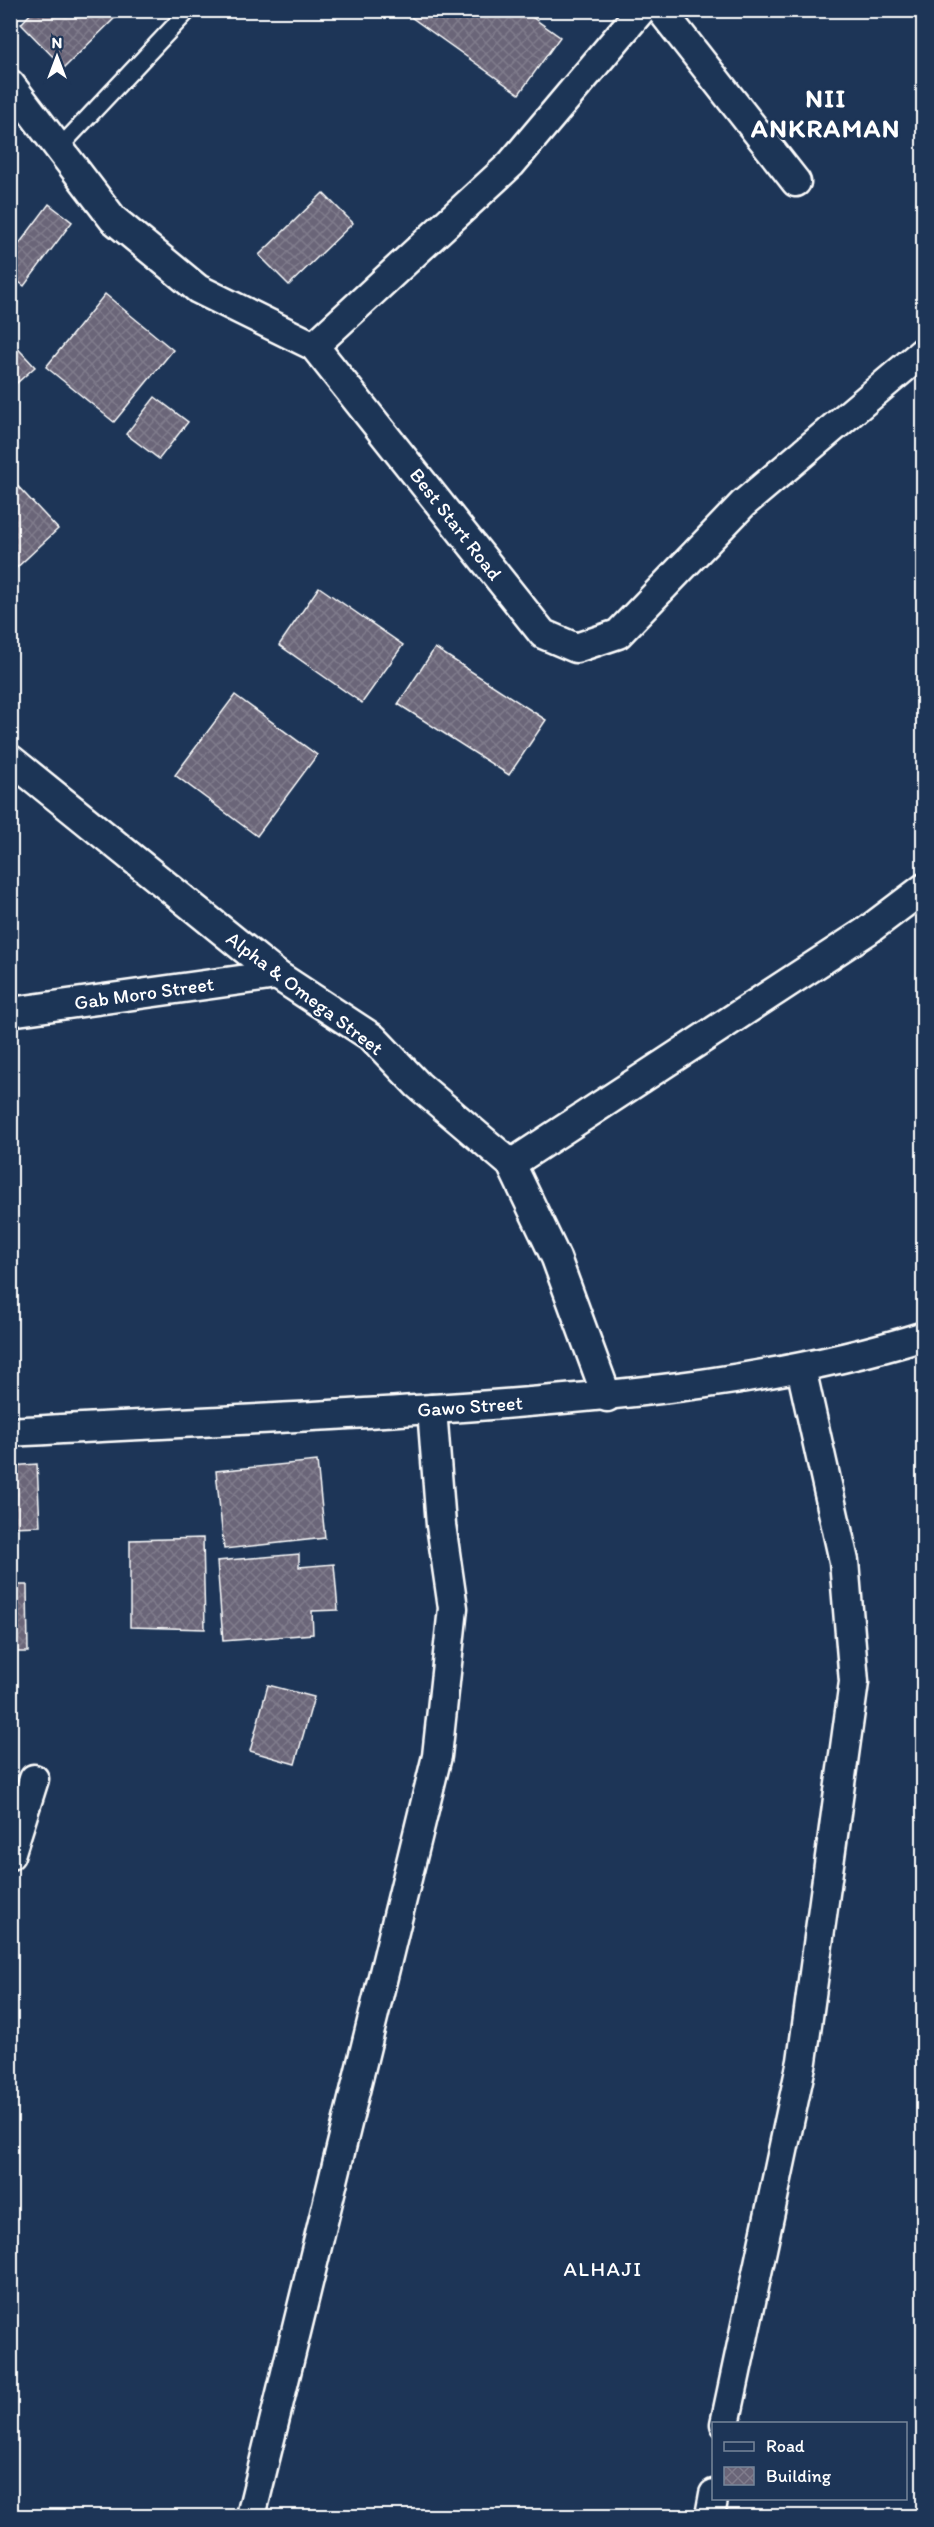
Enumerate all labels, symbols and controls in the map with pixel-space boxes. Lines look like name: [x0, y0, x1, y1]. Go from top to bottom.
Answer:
north arrow: [27, 27, 87, 87]
text: N: [52, 33, 62, 52]
district label: NII ANKRAMAN: [750, 82, 901, 144]
street label: Best Start Road: [405, 463, 507, 585]
street label: Alpha & Omega Street: [222, 926, 389, 1060]
street label: Gab Moro Street: [73, 971, 216, 1015]
street label: Gawo Street: [416, 1390, 524, 1422]
district label: ALHAJI: [563, 2256, 643, 2281]
legend: [712, 2422, 907, 2500]
text: Road: [766, 2435, 805, 2457]
text: Building: [766, 2465, 832, 2487]

